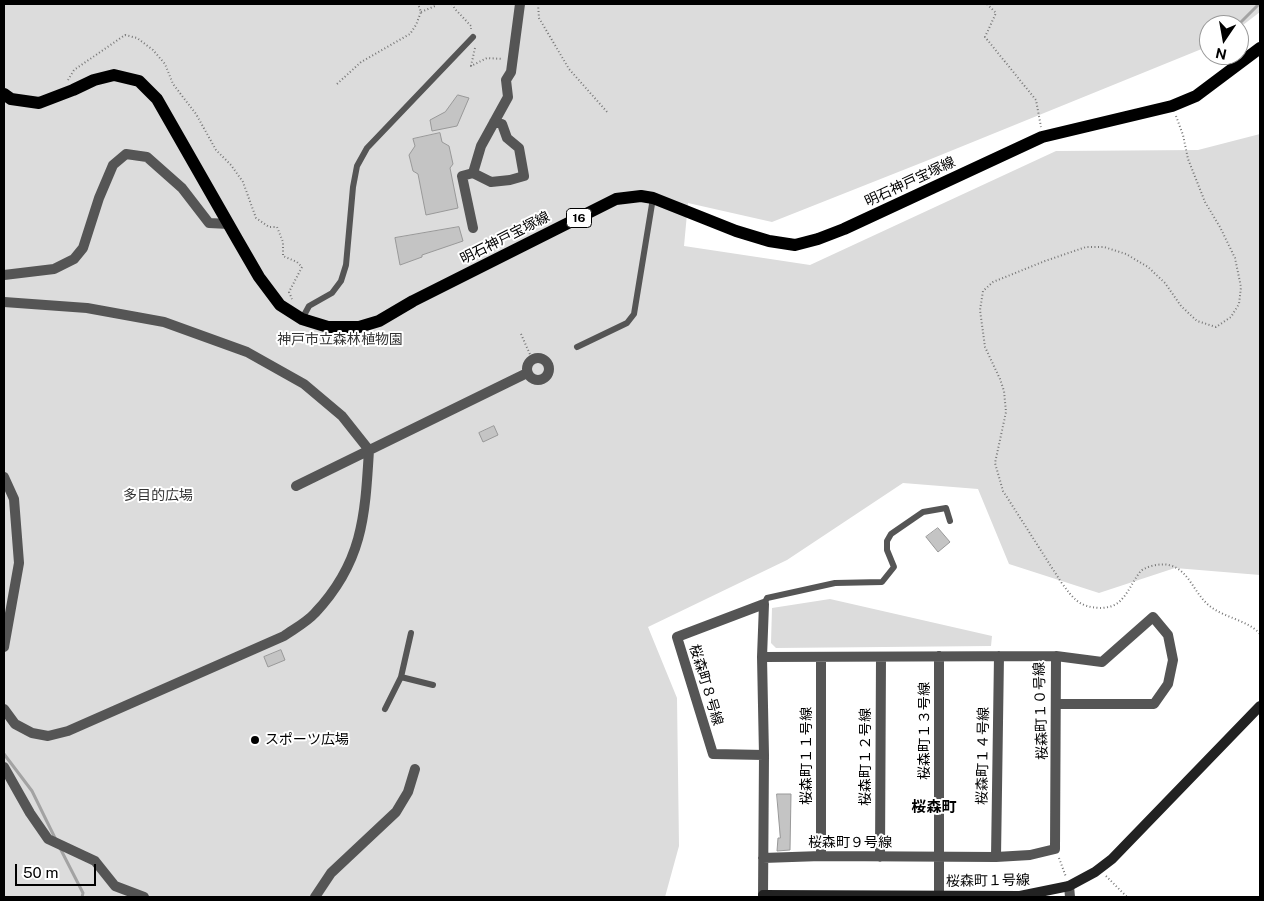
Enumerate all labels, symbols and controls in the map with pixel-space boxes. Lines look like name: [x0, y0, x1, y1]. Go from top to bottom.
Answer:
north arrow: [1199, 15, 1249, 65]
text: N: [1214, 45, 1228, 63]
street label: 明石神戸宝塚線: [862, 154, 958, 210]
street label: 明石神戸宝塚線: [458, 208, 552, 268]
road number: 16: [566, 208, 592, 228]
park label: 神戸市立森林植物園: [277, 332, 403, 348]
park label: 多目的広場: [123, 488, 193, 504]
street label: 桜森町８号線: [686, 642, 726, 728]
street label: 桜森町１０号線: [1031, 662, 1051, 760]
street label: 桜森町１３号線: [917, 682, 933, 780]
street label: 桜森町１１号線: [799, 707, 815, 805]
street label: 桜森町１４号線: [974, 707, 992, 805]
street label: 桜森町１２号線: [858, 708, 874, 806]
place label: スポーツ広場: [265, 732, 349, 748]
marker: スポーツ広場: [249, 734, 261, 746]
district label: 桜森町: [912, 798, 956, 816]
street label: 桜森町９号線: [808, 835, 892, 851]
scale bar: [18, 854, 99, 886]
text: 50 m: [23, 864, 58, 881]
street label: 桜森町１号線: [946, 872, 1030, 890]

